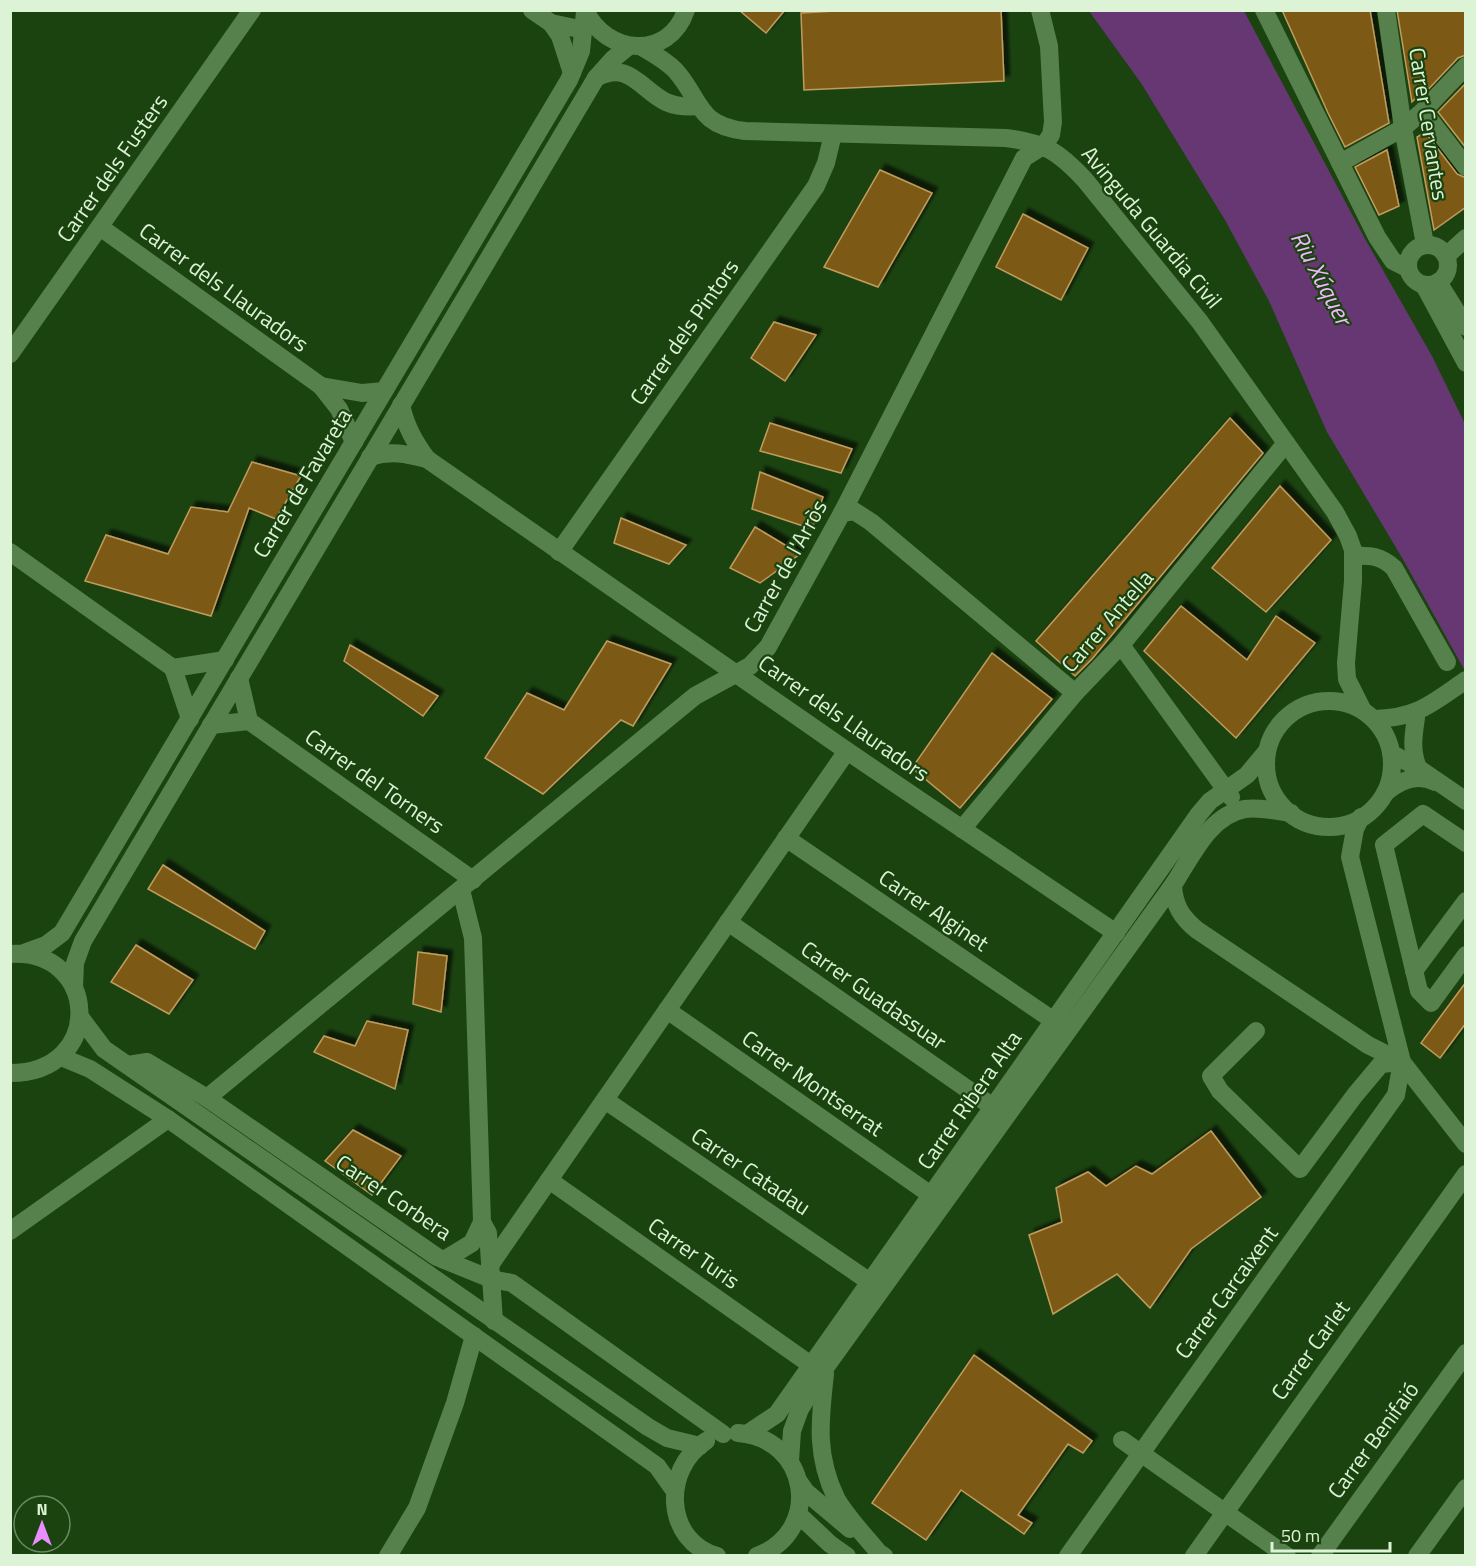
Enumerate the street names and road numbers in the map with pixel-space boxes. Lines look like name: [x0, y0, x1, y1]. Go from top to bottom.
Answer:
street label: Carrer Cervantes: [1400, 45, 1458, 203]
street label: Carrer dels Fusters: [48, 87, 176, 249]
street label: Avinguda Guardia Civil: [1074, 138, 1230, 316]
street label: Carrer dels Llauradors: [132, 214, 316, 360]
street label: Carrer dels Pintors: [621, 252, 747, 412]
street label: Carrer de Favareta: [244, 402, 360, 564]
street label: Carrer de l'Arròs: [734, 493, 836, 639]
street label: Carrer Antella: [1053, 562, 1161, 680]
street label: Carrer dels Llauradors: [751, 646, 937, 790]
street label: Carrer del Torners: [298, 720, 452, 842]
street label: Carrer Alginet: [872, 861, 996, 960]
street label: Carrer Guadassuar: [794, 932, 954, 1058]
street label: Carrer Montserrat: [735, 1021, 891, 1145]
street label: Carrer Ribera Alta: [908, 1023, 1030, 1177]
street label: Carrer Catadau: [684, 1118, 818, 1224]
street label: Carrer Corbera: [329, 1145, 459, 1249]
street label: Carrer Turis: [641, 1209, 747, 1297]
street label: Carrer Carcaixent: [1166, 1218, 1286, 1366]
street label: Carrer Carlet: [1262, 1293, 1358, 1407]
street label: Carrer Benifaió: [1319, 1374, 1427, 1506]

